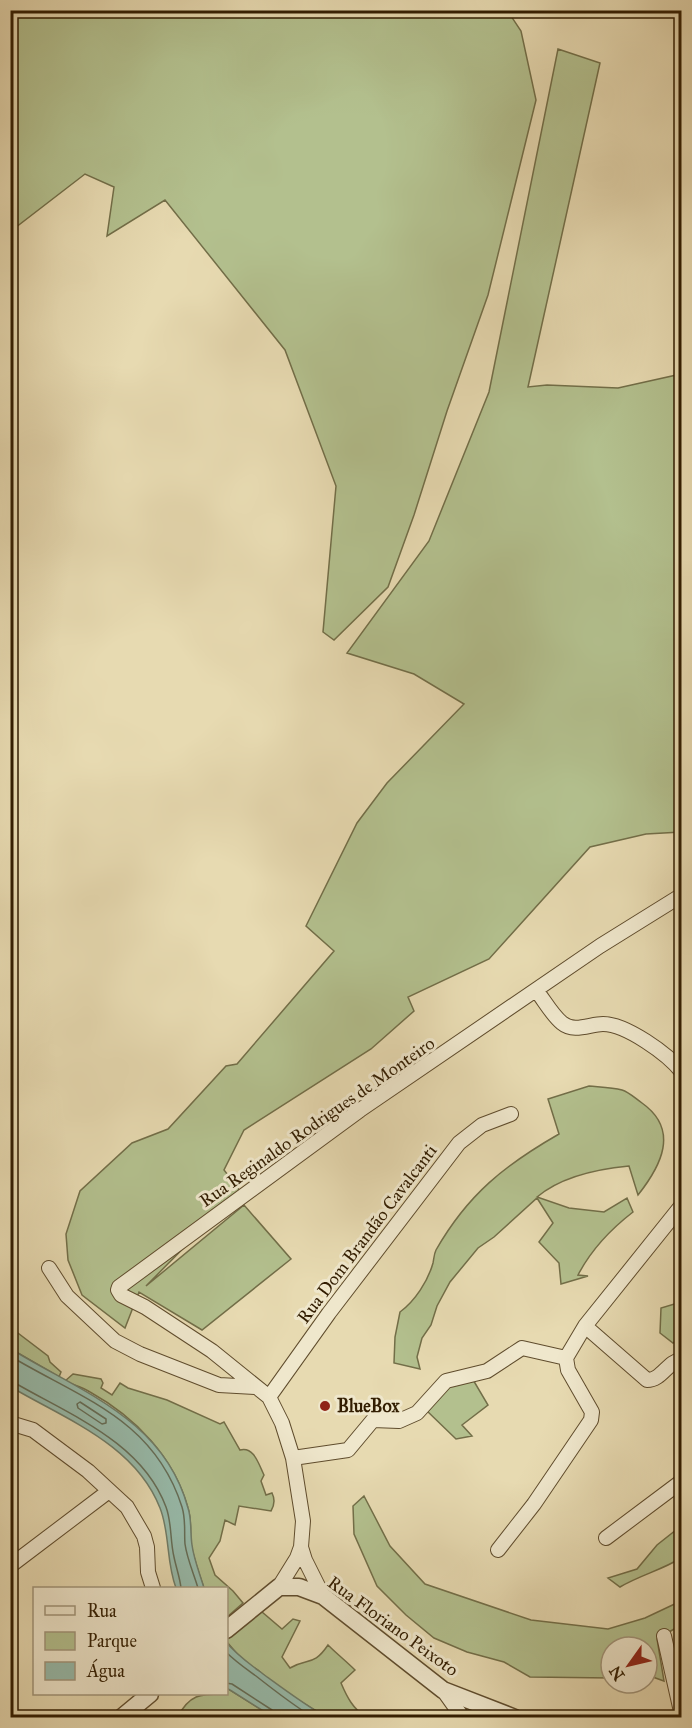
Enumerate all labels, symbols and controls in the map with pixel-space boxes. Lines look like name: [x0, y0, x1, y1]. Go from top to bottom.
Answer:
street label: Rua Reginaldo Rodrigues de Monteiro: [195, 1032, 439, 1213]
street label: Rua Dom Brandão Cavalcanti: [292, 1140, 442, 1328]
place label: BlueBox: [337, 1395, 401, 1417]
marker: BlueBox: [318, 1399, 332, 1413]
street label: Rua Floriano Peixoto: [323, 1571, 463, 1681]
legend: [33, 1587, 228, 1695]
text: Rua: [87, 1600, 117, 1622]
text: Parque: [87, 1630, 137, 1653]
north arrow: [599, 1635, 659, 1695]
text: Água: [86, 1658, 125, 1683]
text: N: [605, 1662, 629, 1684]

